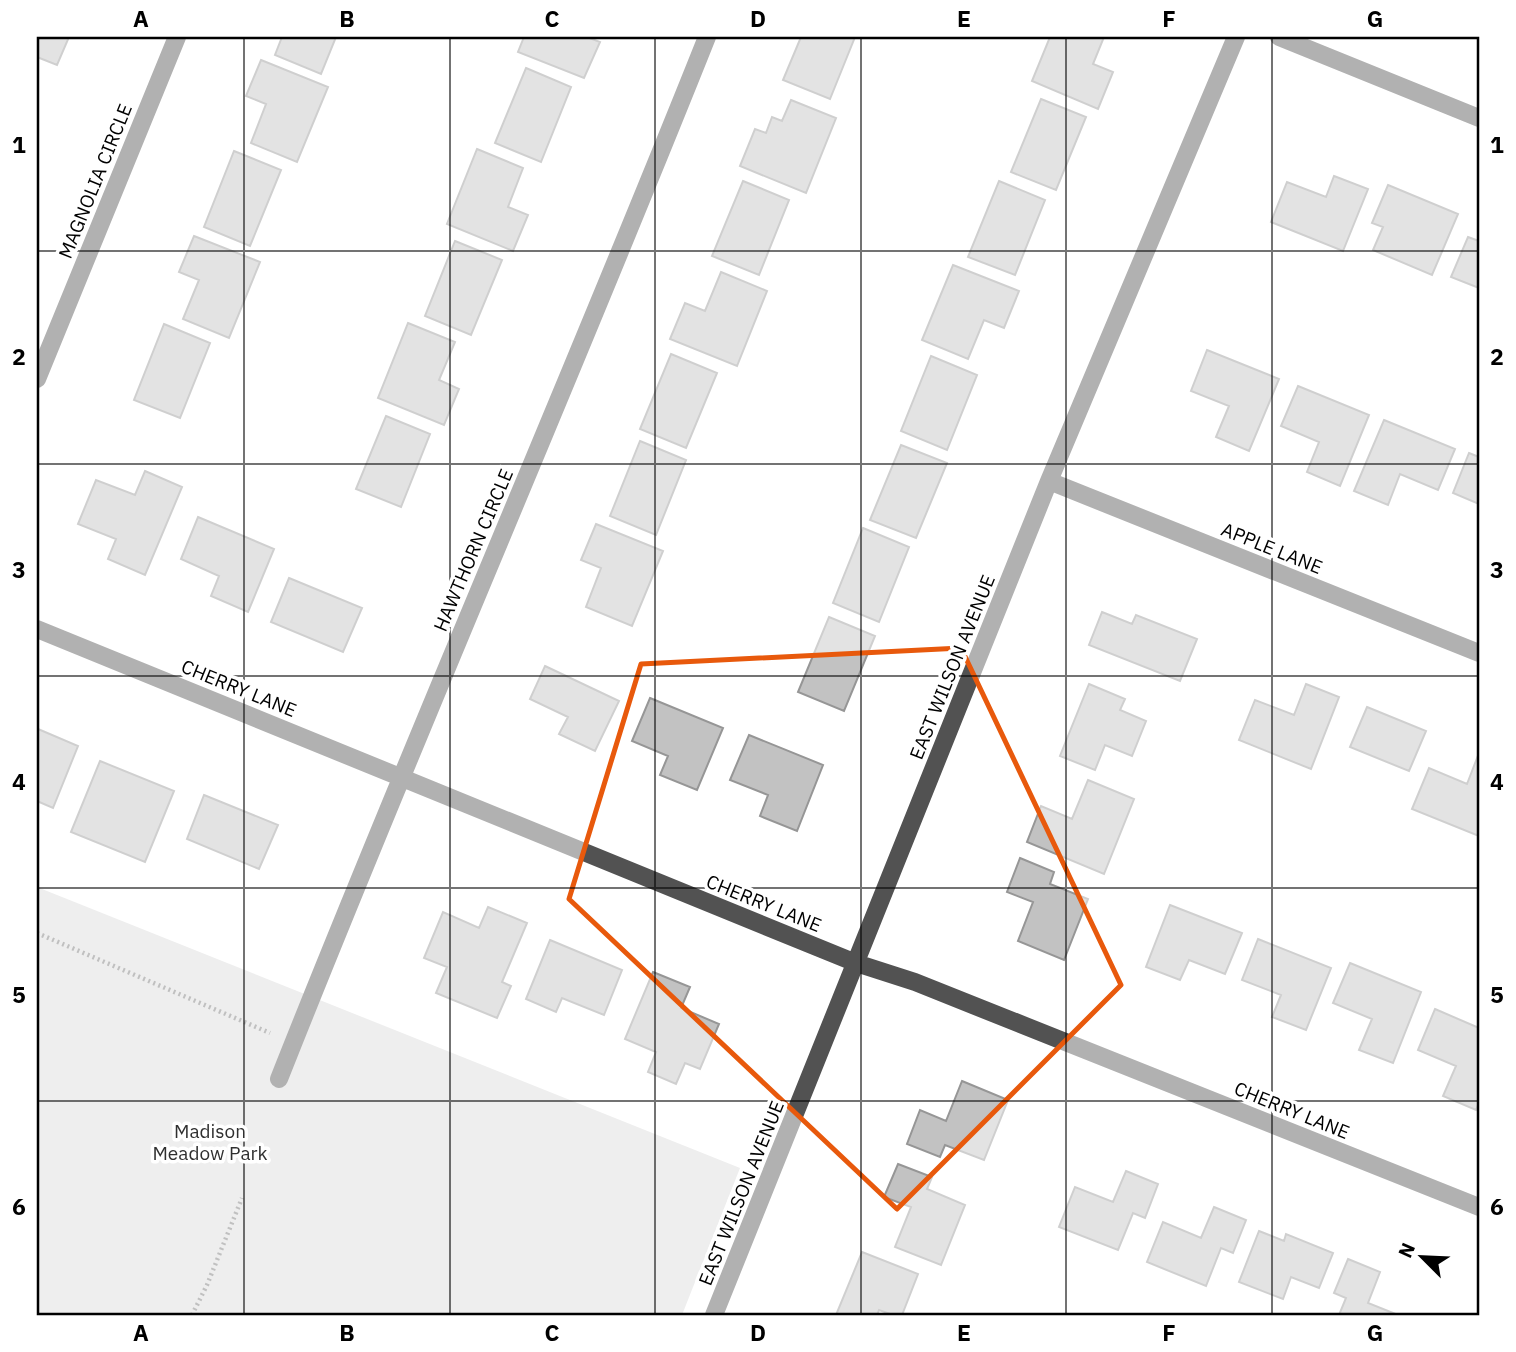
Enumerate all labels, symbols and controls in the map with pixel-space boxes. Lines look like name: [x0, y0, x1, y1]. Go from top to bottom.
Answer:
text: A: [133, 3, 149, 33]
text: B: [339, 3, 355, 33]
text: C: [545, 3, 560, 33]
text: D: [750, 3, 766, 33]
text: E: [957, 3, 971, 33]
text: F: [1162, 3, 1176, 33]
text: G: [1367, 3, 1383, 33]
street label: MAGNOLIA CIRCLE: [53, 100, 137, 262]
text: 1: [12, 129, 26, 159]
text: 1: [1490, 129, 1504, 159]
text: 2: [12, 341, 26, 371]
text: 2: [1490, 341, 1504, 371]
street label: HAWTHORN CIRCLE: [428, 465, 518, 635]
street label: APPLE LANE: [1218, 517, 1326, 579]
text: 3: [12, 554, 26, 584]
text: 3: [1490, 554, 1504, 584]
street label: EAST WILSON AVENUE: [904, 571, 1000, 763]
street label: CHERRY LANE: [178, 654, 300, 722]
text: 4: [12, 766, 26, 796]
text: 4: [1490, 766, 1504, 796]
street label: CHERRY LANE: [703, 869, 825, 937]
text: 5: [12, 979, 26, 1009]
text: 5: [1490, 979, 1504, 1009]
street label: CHERRY LANE: [1231, 1076, 1353, 1144]
street label: EAST WILSON AVENUE: [693, 1097, 789, 1289]
park label: Madison Meadow Park: [152, 1119, 268, 1165]
text: 6: [12, 1191, 26, 1221]
text: 6: [1490, 1191, 1504, 1221]
north arrow: [1386, 1222, 1456, 1292]
text: N: [1393, 1239, 1420, 1261]
text: A: [133, 1317, 149, 1347]
text: B: [339, 1317, 355, 1347]
text: C: [545, 1317, 560, 1347]
text: D: [750, 1317, 766, 1347]
text: E: [957, 1317, 971, 1347]
text: F: [1162, 1317, 1176, 1347]
text: G: [1367, 1317, 1383, 1347]

